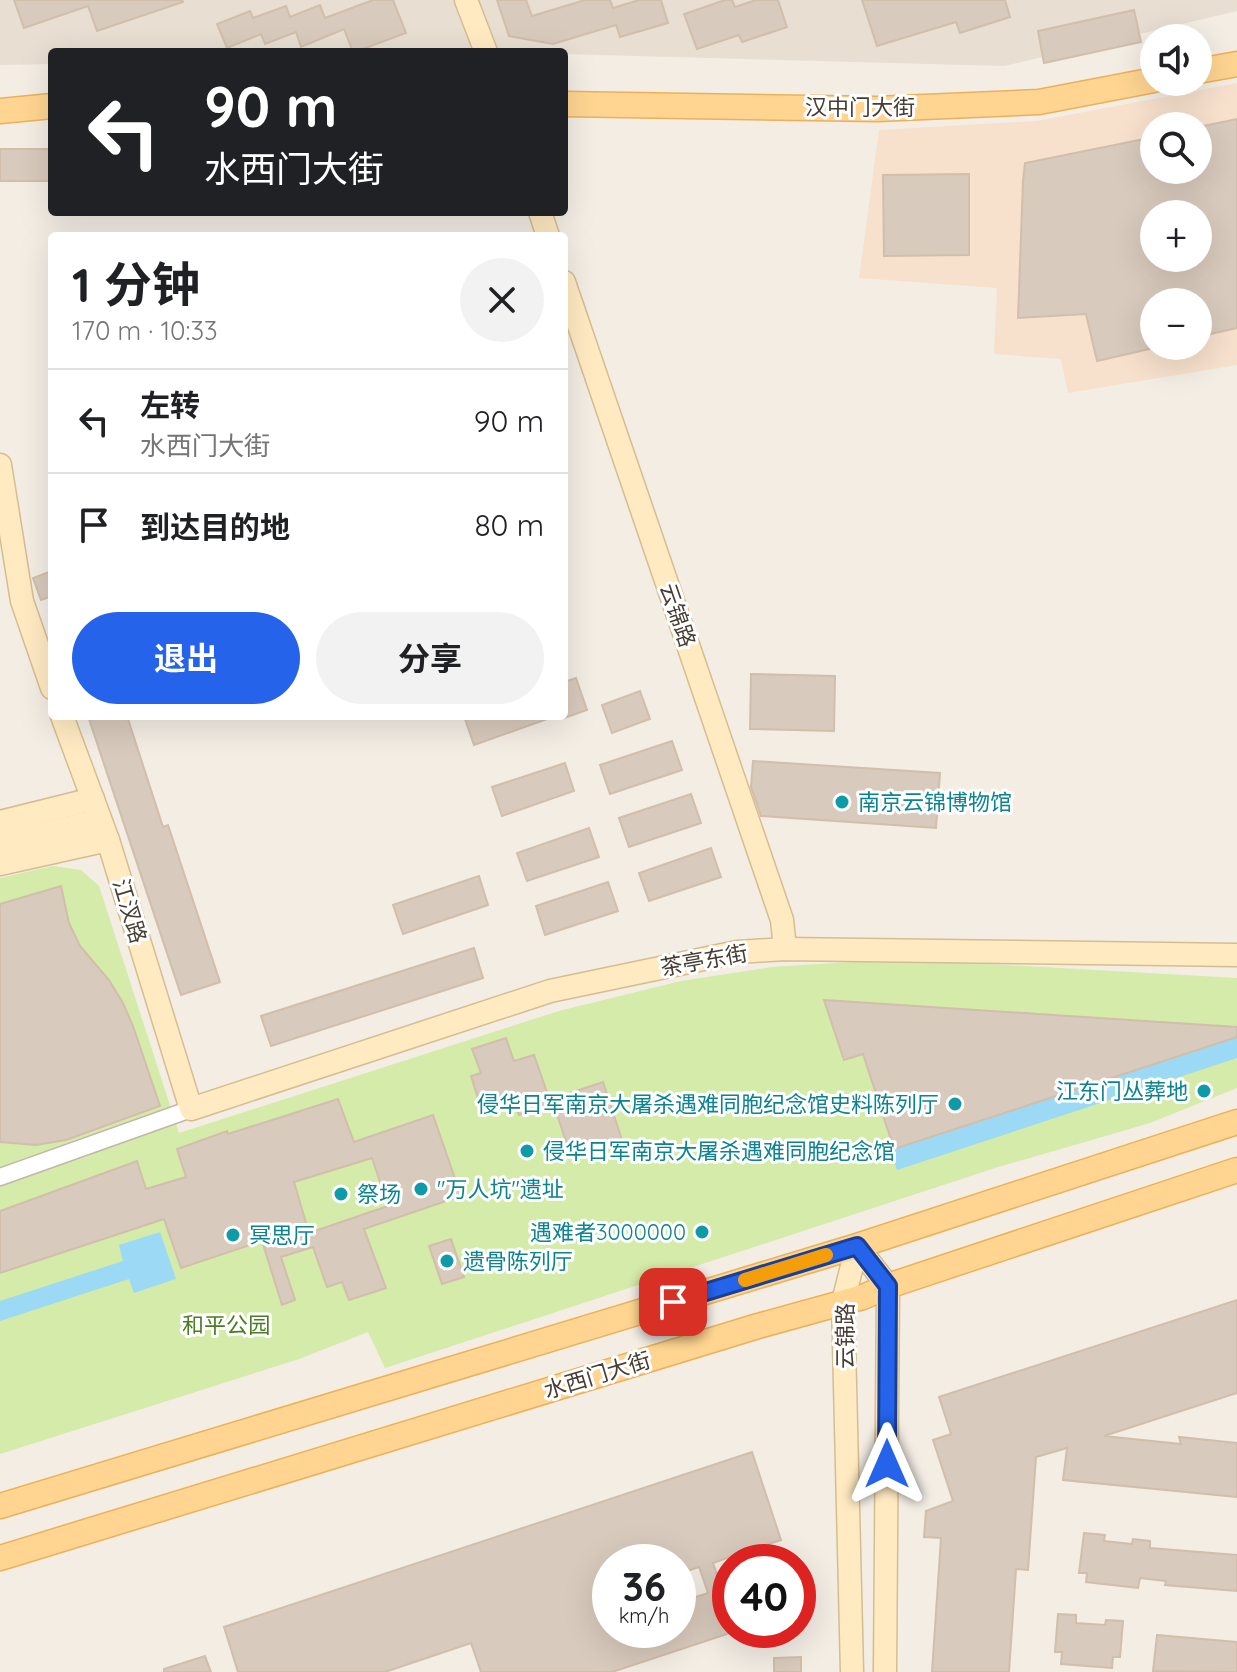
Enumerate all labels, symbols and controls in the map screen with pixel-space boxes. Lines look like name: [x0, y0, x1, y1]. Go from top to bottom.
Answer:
map controls: [1140, 24, 1212, 360]
button: sound: [1140, 24, 1212, 96]
text: 90 m: [204, 71, 338, 141]
icon: left: [72, 80, 176, 184]
street label: 汉中门大街: [805, 93, 915, 121]
button: search: [1140, 112, 1212, 184]
text: 水西门大街: [204, 146, 384, 191]
button: +: [1140, 200, 1212, 272]
text: 1 分钟: [72, 254, 200, 314]
button: close: [460, 258, 544, 342]
button: −: [1140, 288, 1212, 360]
text: 170 m · 10:33: [72, 314, 218, 347]
text: 左转: [140, 386, 200, 424]
icon: left: [72, 399, 116, 443]
text: 90 m: [474, 402, 544, 440]
text: 水西门大街: [140, 429, 270, 462]
icon: arrive: [72, 503, 116, 547]
text: 80 m: [474, 506, 544, 544]
text: 到达目的地: [140, 508, 290, 546]
street label: 云锦路: [654, 579, 702, 651]
button: 退出: [72, 612, 300, 704]
button: 分享: [316, 612, 544, 704]
place label: 南京云锦博物馆: [858, 788, 1012, 816]
marker: 南京云锦博物馆: [833, 793, 851, 811]
street label: 江汊路: [107, 875, 153, 947]
street label: 茶亭东街: [658, 939, 750, 981]
place label: 江东门丛葬地: [1056, 1077, 1188, 1105]
marker: 江东门丛葬地: [1195, 1082, 1213, 1100]
place label: 侵华日军南京大屠杀遇难同胞纪念馆史料陈列厅: [477, 1090, 939, 1118]
marker: 侵华日军南京大屠杀遇难同胞纪念馆史料陈列厅: [946, 1095, 964, 1113]
place label: 侵华日军南京大屠杀遇难同胞纪念馆: [543, 1137, 895, 1165]
marker: 侵华日军南京大屠杀遇难同胞纪念馆: [518, 1142, 536, 1160]
place label: "万人坑"遗址: [437, 1175, 564, 1203]
place label: 祭场: [357, 1180, 401, 1208]
marker: "万人坑"遗址: [412, 1180, 430, 1198]
marker: 祭场: [332, 1185, 350, 1203]
place label: 遇难者3000000: [530, 1218, 686, 1246]
place label: 冥思厅: [249, 1221, 315, 1249]
marker: 遇难者3000000: [693, 1223, 711, 1241]
marker: 冥思厅: [224, 1226, 242, 1244]
place label: 遗骨陈列厅: [463, 1247, 573, 1275]
marker: 遗骨陈列厅: [438, 1252, 456, 1270]
pin: [639, 1268, 707, 1336]
icon: arrive: [651, 1280, 695, 1324]
street label: 云锦路: [831, 1303, 859, 1369]
park label: 和平公园: [182, 1311, 270, 1339]
street label: 水西门大街: [540, 1346, 654, 1404]
position arrow: [845, 1422, 929, 1506]
speed limit sign: 40: [712, 1544, 816, 1648]
text: 36: [622, 1561, 666, 1611]
text: km/h: [619, 1603, 669, 1628]

